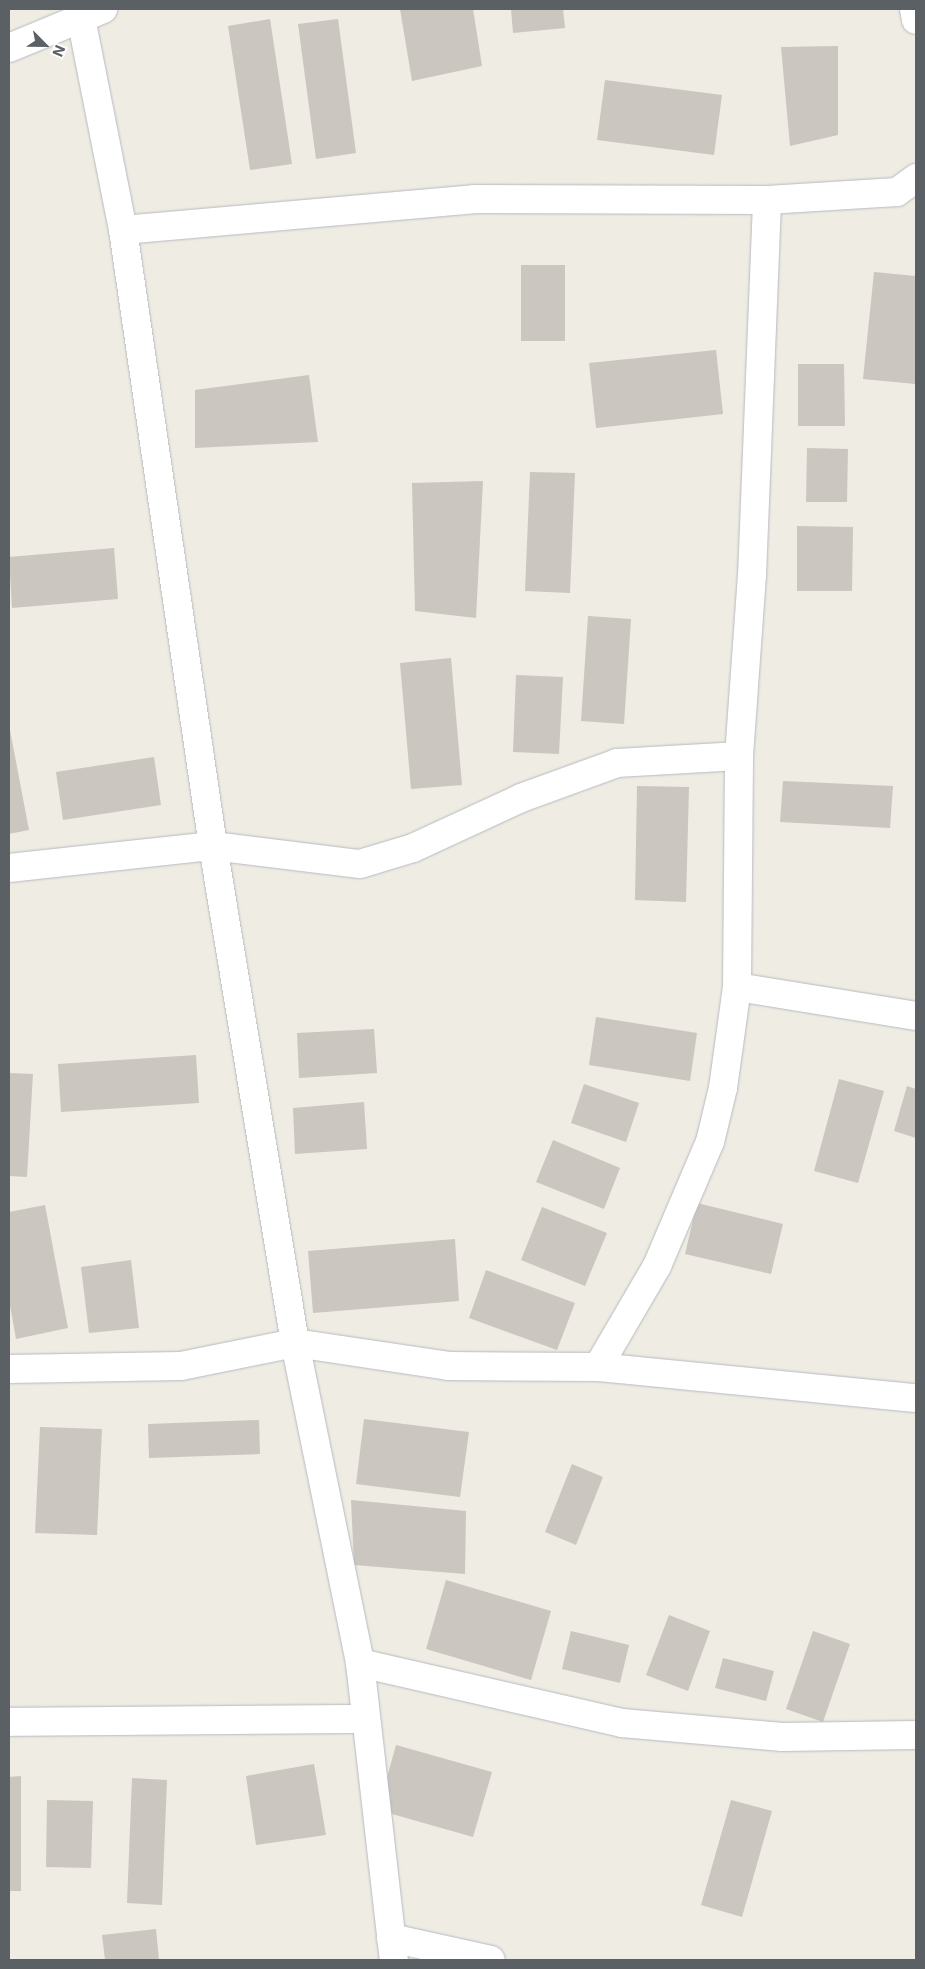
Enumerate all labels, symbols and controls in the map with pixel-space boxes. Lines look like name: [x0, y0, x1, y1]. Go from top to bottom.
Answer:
north arrow: [20, 20, 70, 70]
text: N: [49, 43, 69, 59]

